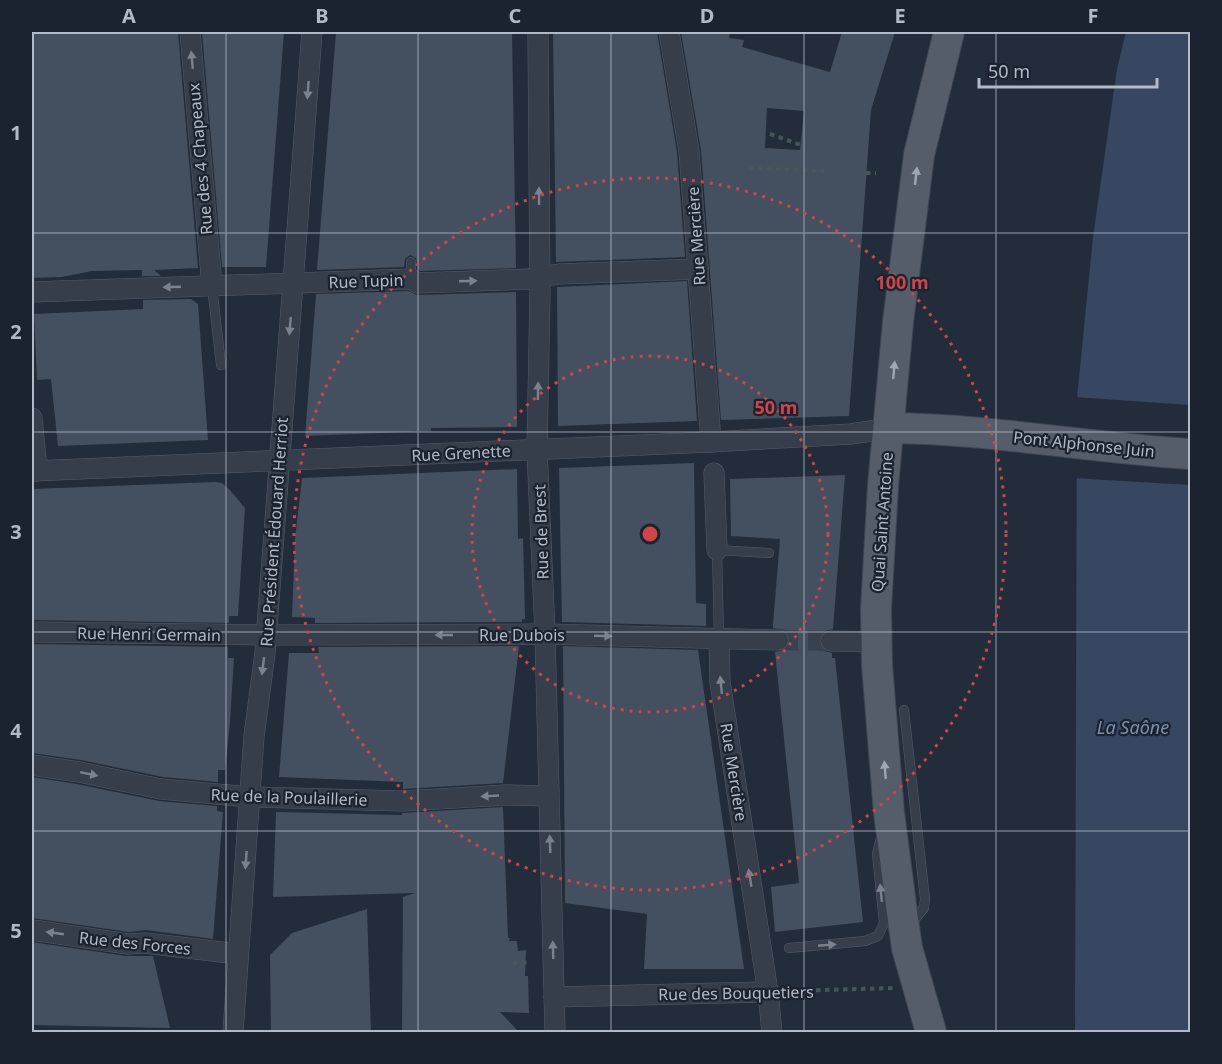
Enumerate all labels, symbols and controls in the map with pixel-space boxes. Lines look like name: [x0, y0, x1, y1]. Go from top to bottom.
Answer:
text: A: [122, 2, 136, 29]
text: B: [315, 2, 329, 29]
text: C: [509, 2, 522, 29]
text: D: [700, 2, 714, 29]
text: E: [894, 2, 906, 29]
text: F: [1088, 2, 1098, 29]
one-way arrow: [187, 51, 197, 70]
scale bar: [979, 51, 1158, 89]
text: 50 m: [988, 59, 1030, 83]
one-way arrow: [303, 80, 313, 99]
street label: Rue des 4 Chapeaux: [182, 82, 218, 236]
text: 1: [10, 119, 22, 146]
one-way arrow: [911, 166, 921, 185]
one-way arrow: [534, 186, 543, 205]
street label: Rue Mercière: [682, 186, 710, 286]
street label: Rue Tupin: [328, 269, 404, 293]
text: 100 m: [875, 270, 929, 294]
one-way arrow: [459, 276, 478, 286]
one-way arrow: [162, 283, 181, 292]
one-way arrow: [285, 317, 295, 336]
text: 2: [10, 318, 22, 345]
one-way arrow: [890, 360, 899, 379]
one-way arrow: [533, 381, 543, 400]
text: 50 m: [755, 395, 797, 419]
street label: Rue Président Édouard Herriot: [255, 416, 293, 647]
street label: Pont Alphonse Juin: [1012, 426, 1156, 462]
street label: Rue Grenette: [411, 439, 511, 467]
street label: Quai Saint Antoine: [866, 451, 898, 593]
street label: Rue de Brest: [528, 484, 554, 580]
text: 3: [10, 518, 22, 545]
centre of rings: [640, 524, 660, 544]
street label: Rue Henri Germain: [77, 622, 221, 646]
street label: Rue Dubois: [479, 624, 565, 646]
one-way arrow: [435, 630, 454, 640]
one-way arrow: [594, 631, 613, 640]
one-way arrow: [258, 656, 268, 675]
one-way arrow: [716, 675, 726, 694]
water label: La Saône: [1097, 715, 1169, 739]
text: 4: [10, 717, 22, 744]
street label: Rue Mercière: [715, 721, 753, 823]
one-way arrow: [880, 760, 890, 779]
one-way arrow: [80, 770, 99, 779]
street label: Rue de la Poulaillerie: [210, 783, 368, 811]
one-way arrow: [480, 791, 499, 801]
one-way arrow: [545, 835, 554, 854]
one-way arrow: [241, 850, 250, 869]
one-way arrow: [745, 868, 754, 887]
one-way arrow: [876, 883, 886, 902]
text: 5: [10, 917, 22, 944]
street label: Rue des Forces: [78, 926, 192, 960]
one-way arrow: [46, 929, 65, 938]
one-way arrow: [548, 940, 558, 959]
one-way arrow: [817, 940, 836, 950]
street label: Rue des Bouquetiers: [658, 981, 814, 1005]

